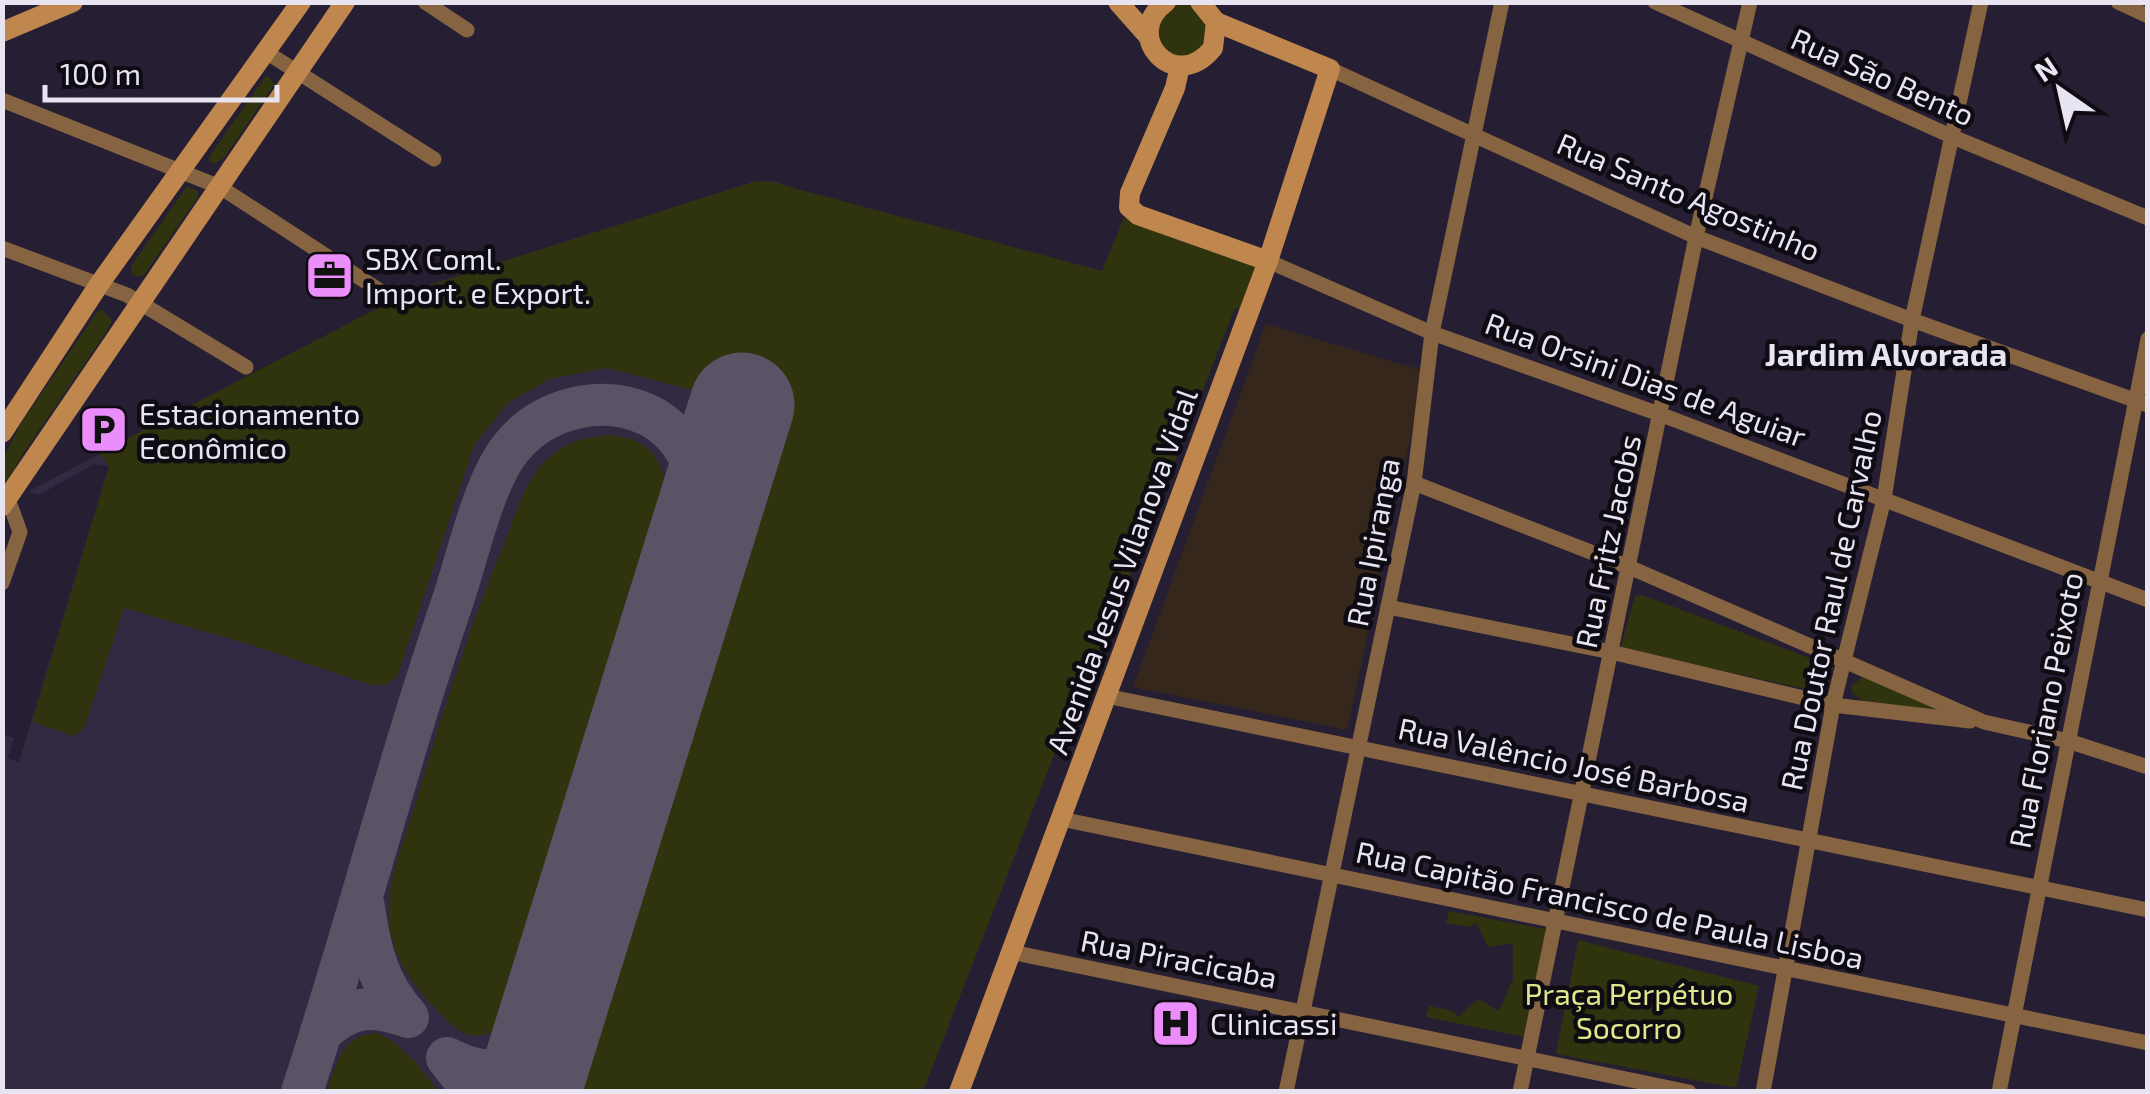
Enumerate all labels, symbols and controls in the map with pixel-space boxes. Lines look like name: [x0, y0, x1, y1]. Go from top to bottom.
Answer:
street label: Rua São Bento: [1786, 20, 1980, 132]
scale bar: [45, 40, 278, 102]
north arrow: [2010, 40, 2110, 140]
text: N: [2028, 49, 2063, 88]
text: 100 m: [60, 55, 141, 91]
street label: Rua Santo Agostinho: [1552, 124, 1826, 268]
place label: SBX Coml. Import. e Export.: [365, 240, 591, 310]
office icon: SBX Coml. Import. e Export.: [304, 249, 356, 301]
street label: Rua Orsini Dias de Aguiar: [1481, 304, 1811, 454]
district label: Jardim Alvorada: [1765, 334, 2007, 372]
street label: Avenida Jesus Vilanova Vidal: [1038, 383, 1204, 759]
place label: Estacionamento Econômico: [139, 395, 360, 465]
parking icon: Estacionamento Econômico: [78, 404, 130, 456]
street label: Rua Doutor Raul de Carvalho: [1772, 407, 1888, 793]
street label: Rua Fritz Jacobs: [1567, 431, 1647, 651]
street label: Rua Ipiranga: [1338, 455, 1406, 629]
street label: Rua Floriano Peixoto: [2001, 569, 2089, 851]
street label: Rua Valêncio José Barbosa: [1395, 709, 1753, 819]
street label: Rua Capitão Francisco de Paula Lisboa: [1353, 833, 1867, 975]
street label: Rua Piracicaba: [1078, 921, 1280, 995]
park label: Praça Perpétuo Socorro: [1525, 975, 1733, 1045]
hospital icon: Clinicassi: [1149, 997, 1201, 1049]
place label: Clinicassi: [1210, 1005, 1337, 1041]

